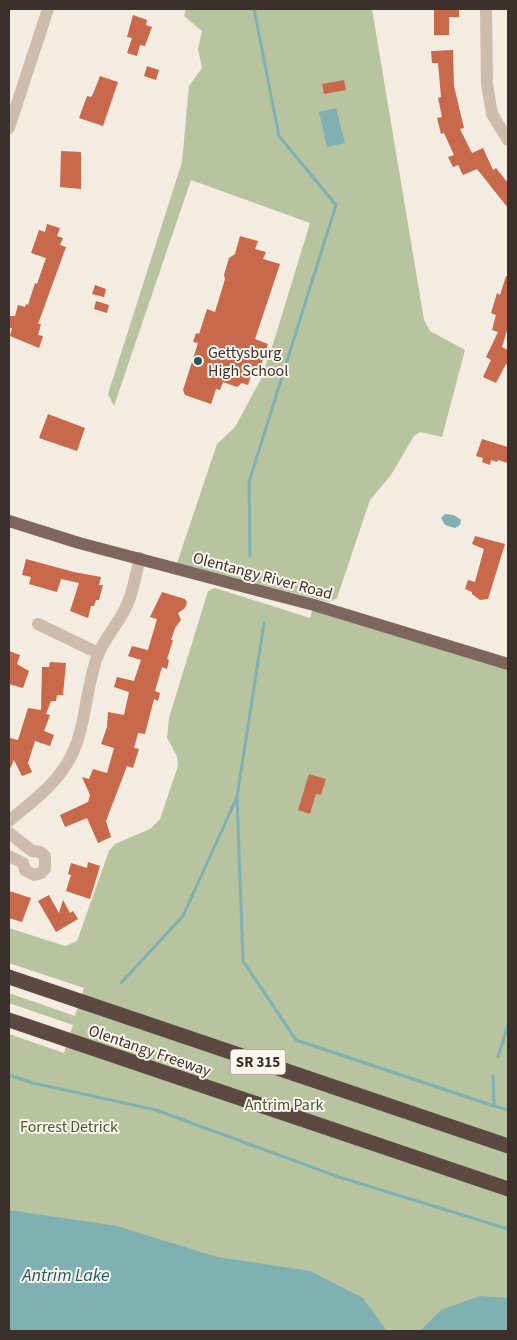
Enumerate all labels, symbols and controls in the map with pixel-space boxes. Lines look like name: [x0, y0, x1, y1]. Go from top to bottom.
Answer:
place label: Gettysburg High School: [208, 342, 288, 382]
marker: Gettysburg High School: [192, 355, 204, 367]
street label: Olentangy River Road: [190, 547, 335, 605]
street label: Olentangy Freeway: [86, 1020, 214, 1082]
road number: SR 315: [230, 1050, 286, 1074]
park label: Antrim Park: [245, 1094, 323, 1116]
park label: Forrest Detrick: [20, 1116, 118, 1138]
water label: Antrim Lake: [21, 1263, 110, 1288]

